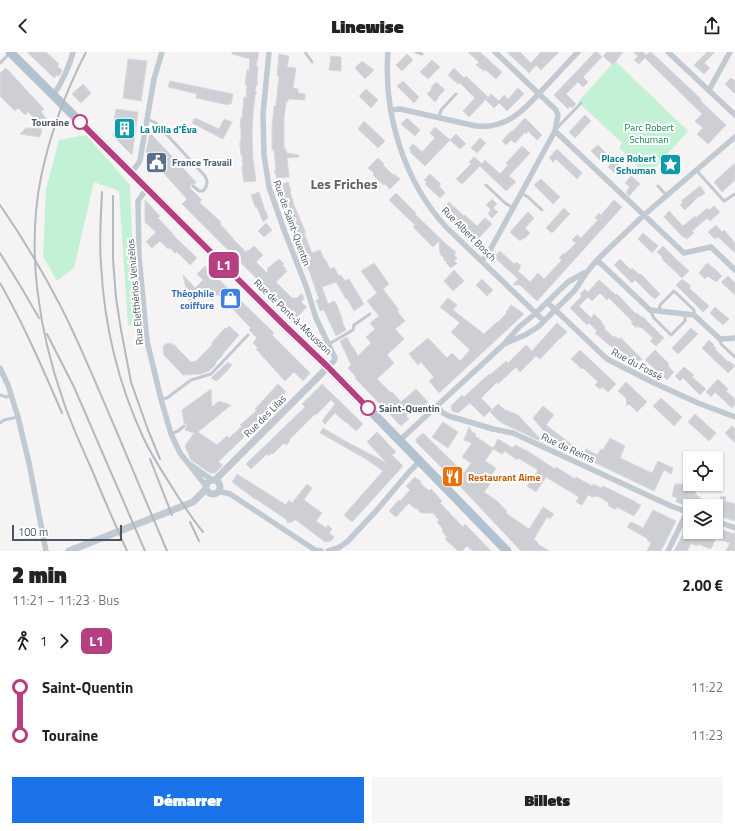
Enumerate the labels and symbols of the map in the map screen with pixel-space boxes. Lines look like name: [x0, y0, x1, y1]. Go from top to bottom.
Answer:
marker: Touraine: [72, 114, 88, 130]
place label: Touraine: [32, 115, 69, 130]
building icon: La Villa d'Éva: [112, 116, 138, 142]
park label: Parc Robert Schuman: [624, 120, 674, 147]
place label: La Villa d'Éva: [140, 122, 197, 137]
public building icon: France Travail: [143, 149, 169, 175]
place label: Place Robert Schuman: [601, 151, 656, 178]
place icon: Place Robert Schuman: [658, 151, 684, 177]
place label: France Travail: [172, 155, 232, 170]
district label: Les Friches: [310, 173, 378, 194]
street label: Rue de Saint-Quentin: [270, 178, 314, 268]
street label: Rue Albert Bosch: [438, 203, 500, 265]
street label: Rue Elefthérios Venizélos: [123, 238, 147, 346]
line badge: L1: [206, 252, 242, 278]
street label: Rue de Pont-à-Mousson: [251, 276, 335, 358]
place label: Théophile coiffure: [171, 286, 214, 313]
shop icon: Théophile coiffure: [217, 286, 243, 312]
street label: Rue du Fossé: [609, 344, 665, 384]
street label: Rue des Lilas: [240, 391, 290, 441]
marker: Saint-Quentin: [360, 400, 376, 416]
place label: Saint-Quentin: [379, 401, 440, 416]
street label: Rue de Reims: [539, 429, 598, 467]
restaurant icon: Restaurant Aime: [440, 464, 466, 490]
place label: Restaurant Aime: [468, 470, 541, 485]
scale bar: [12, 523, 122, 542]

